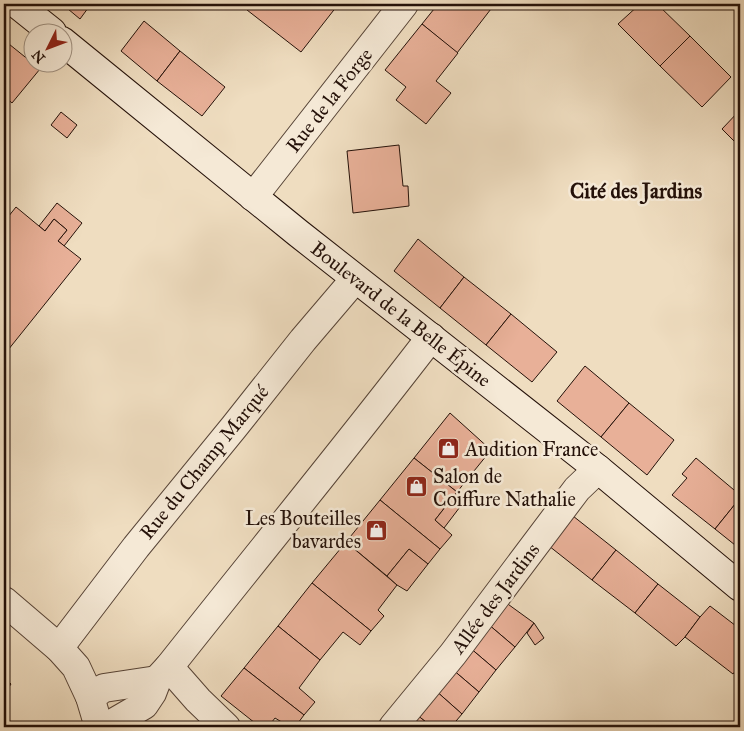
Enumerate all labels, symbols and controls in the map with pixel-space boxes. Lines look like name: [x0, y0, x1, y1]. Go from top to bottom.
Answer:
north arrow: [22, 22, 72, 72]
street label: Rue de la Forge: [281, 43, 378, 158]
text: N: [28, 46, 49, 66]
district label: Cité des Jardins: [570, 178, 702, 205]
street label: Boulevard de la Belle Épine: [306, 235, 497, 392]
street label: Rue du Champ Marqué: [134, 380, 275, 545]
shop icon: Audition France: [437, 437, 461, 461]
place label: Audition France: [464, 437, 598, 461]
place label: Salon de Coiffure Nathalie: [433, 464, 576, 511]
shop icon: Salon de Coiffure Nathalie: [405, 475, 429, 499]
place label: Les Bouteilles bavardes: [245, 506, 361, 553]
shop icon: Les Bouteilles bavardes: [365, 518, 389, 542]
street label: Allée des Jardins: [445, 538, 545, 659]

